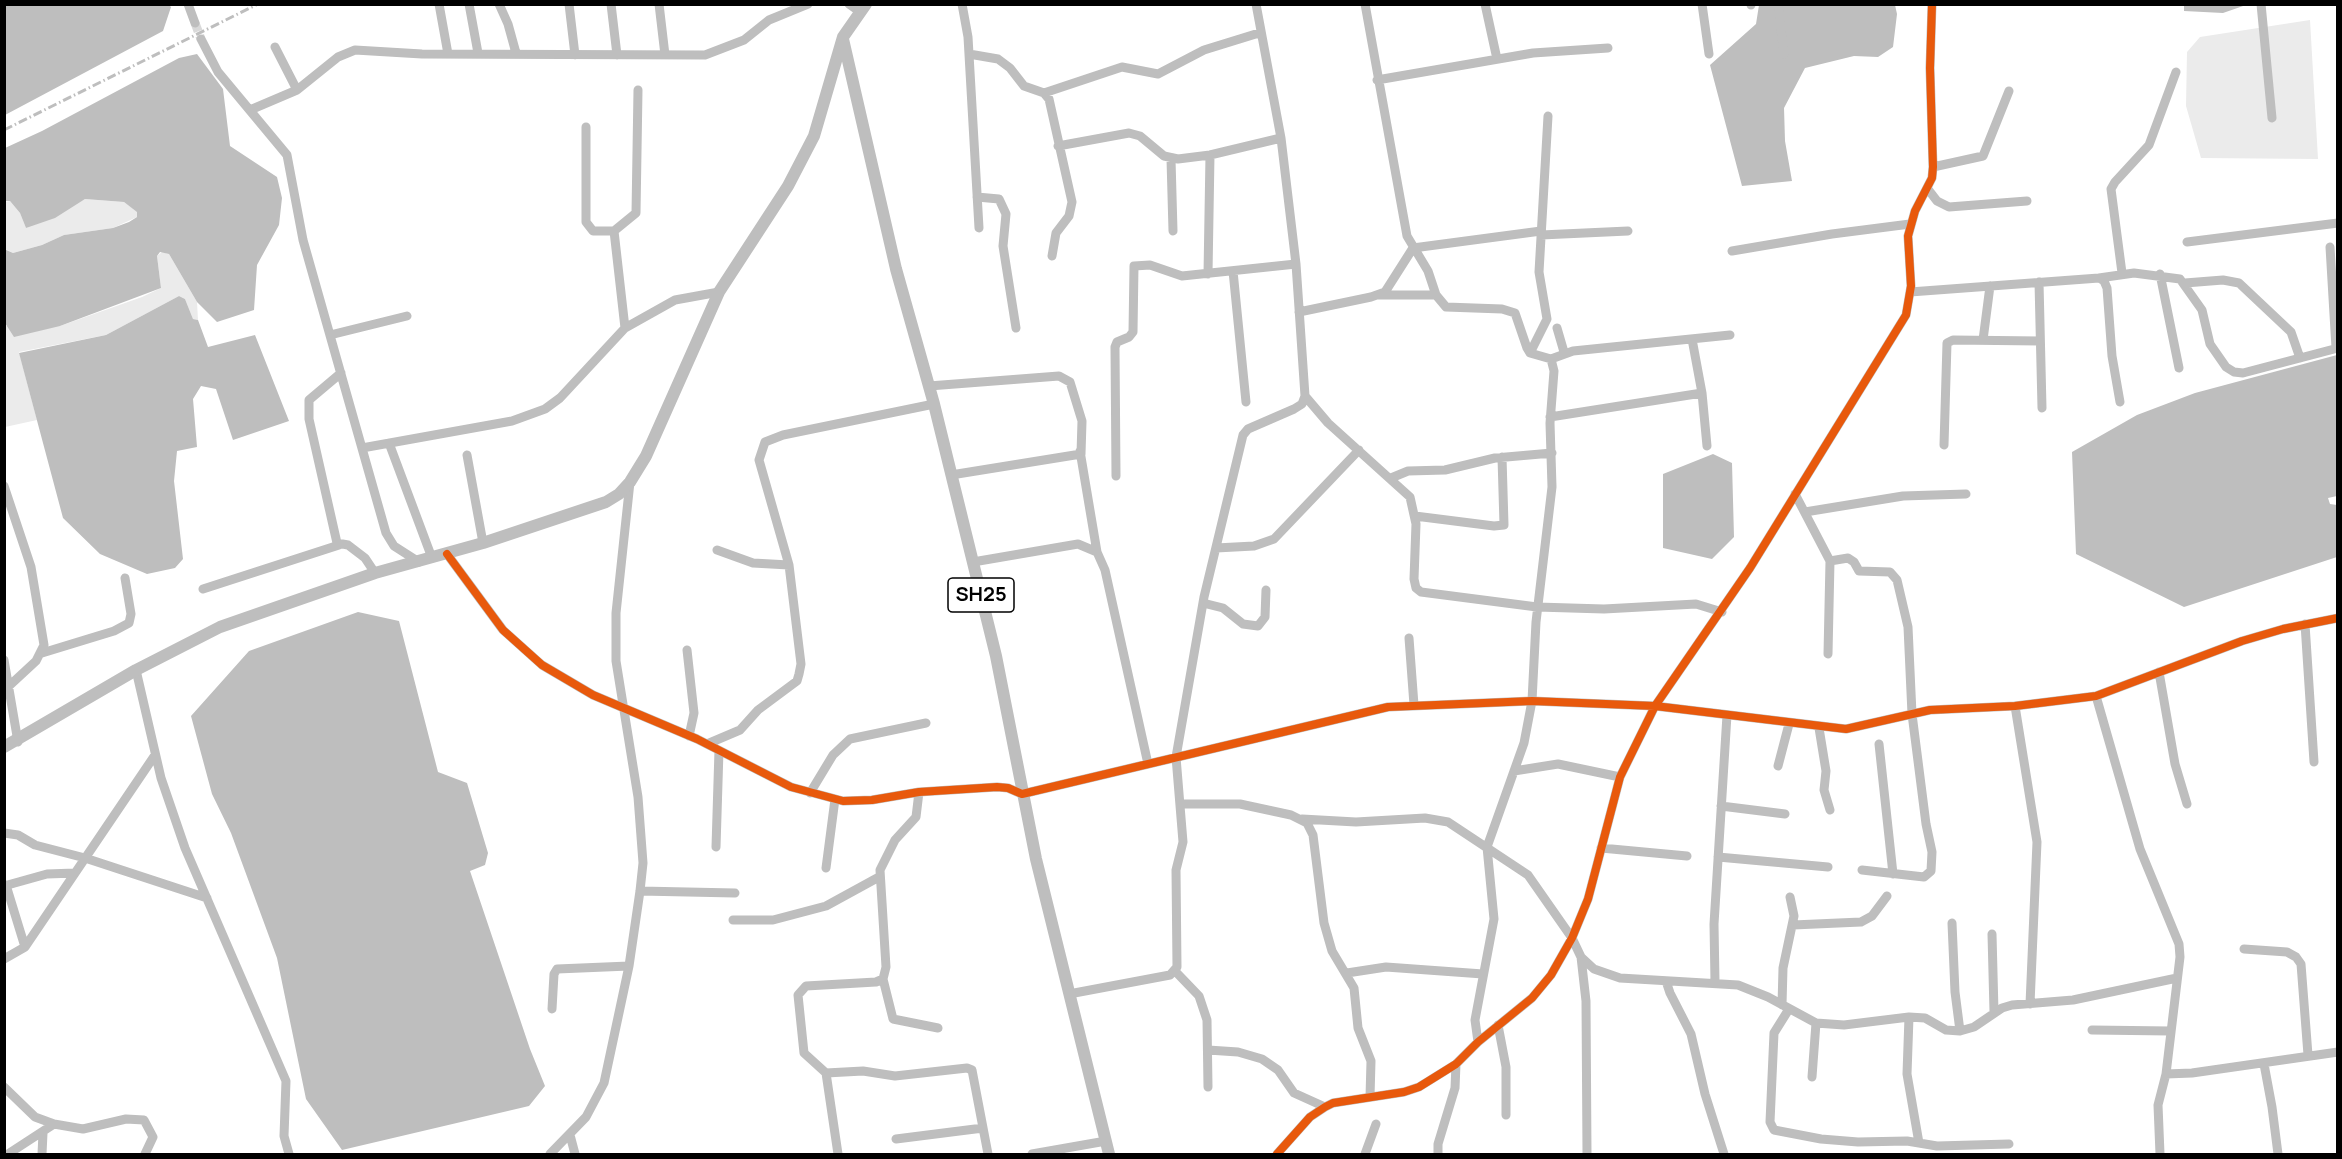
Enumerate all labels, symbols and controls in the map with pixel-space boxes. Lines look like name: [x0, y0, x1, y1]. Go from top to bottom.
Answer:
road number: SH25: [948, 578, 1014, 612]

